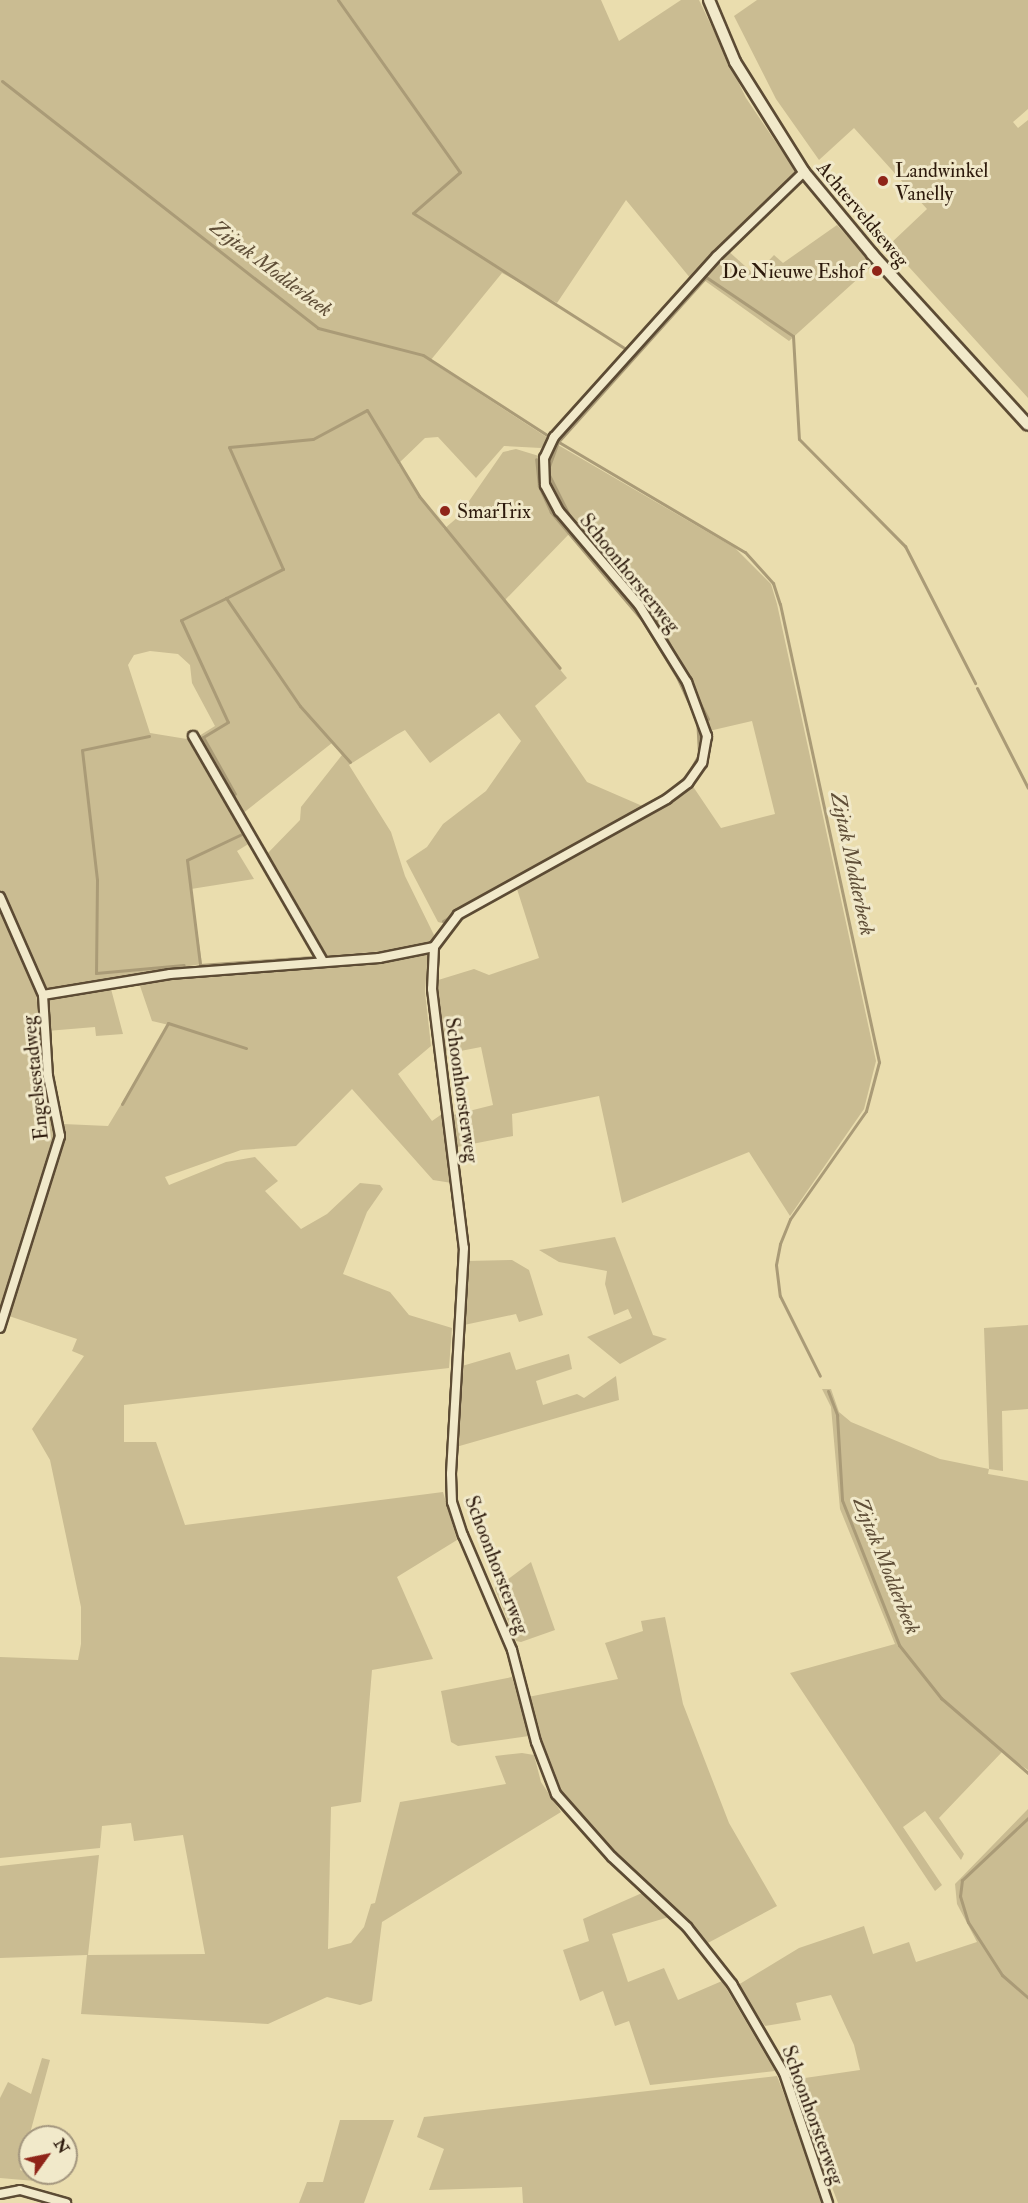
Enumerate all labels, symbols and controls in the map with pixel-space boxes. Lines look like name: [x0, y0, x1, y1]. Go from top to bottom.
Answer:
street label: Achterveldseweg: [812, 156, 914, 272]
place label: Landwinkel Vanelly: [895, 158, 988, 205]
marker: Landwinkel Vanelly: [876, 174, 890, 188]
water label: Zijtak Modderbeek: [205, 215, 337, 323]
place label: De Nieuwe Eshof: [722, 259, 865, 283]
marker: De Nieuwe Eshof: [870, 264, 884, 278]
place label: SmarTrix: [457, 499, 531, 523]
marker: SmarTrix: [438, 504, 452, 518]
street label: Schoonhorsterweg: [575, 509, 685, 637]
water label: Zijtak Modderbeek: [825, 790, 879, 938]
street label: Engelsestadweg: [17, 1015, 53, 1141]
street label: Schoonhorsterweg: [440, 1016, 484, 1164]
street label: Schoonhorsterweg: [460, 1492, 534, 1638]
water label: Zijtak Modderbeek: [847, 1494, 925, 1638]
street label: Schoonhorsterweg: [777, 2042, 849, 2188]
north arrow: [18, 2125, 78, 2185]
text: N: [49, 2135, 74, 2158]

